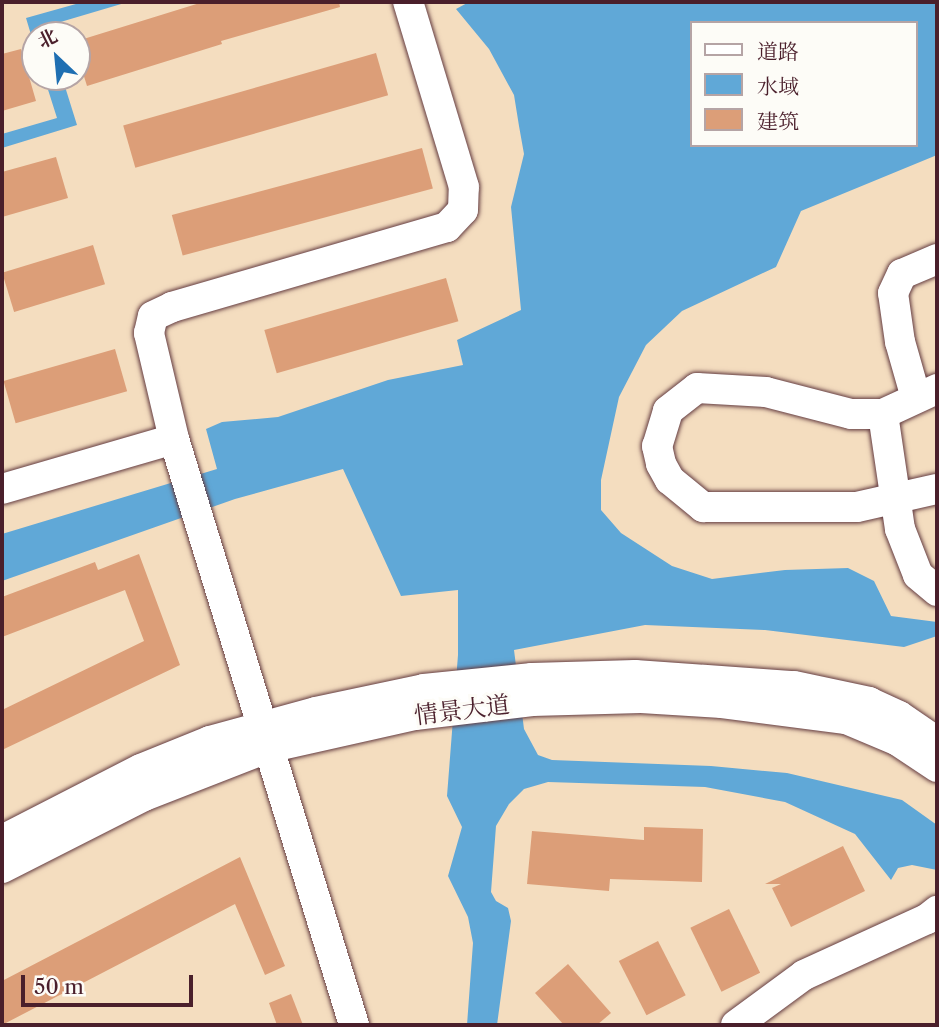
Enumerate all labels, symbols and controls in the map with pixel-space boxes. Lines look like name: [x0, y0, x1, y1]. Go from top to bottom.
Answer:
north arrow: [21, 21, 91, 91]
legend: [690, 21, 918, 147]
text: 北: [34, 24, 61, 53]
text: 道路: [757, 39, 799, 64]
text: 水域: [757, 74, 799, 99]
text: 建筑: [757, 109, 799, 134]
street label: 情景大道: [413, 690, 511, 730]
scale bar: [24, 960, 196, 1004]
text: 50 m: [34, 974, 84, 999]

